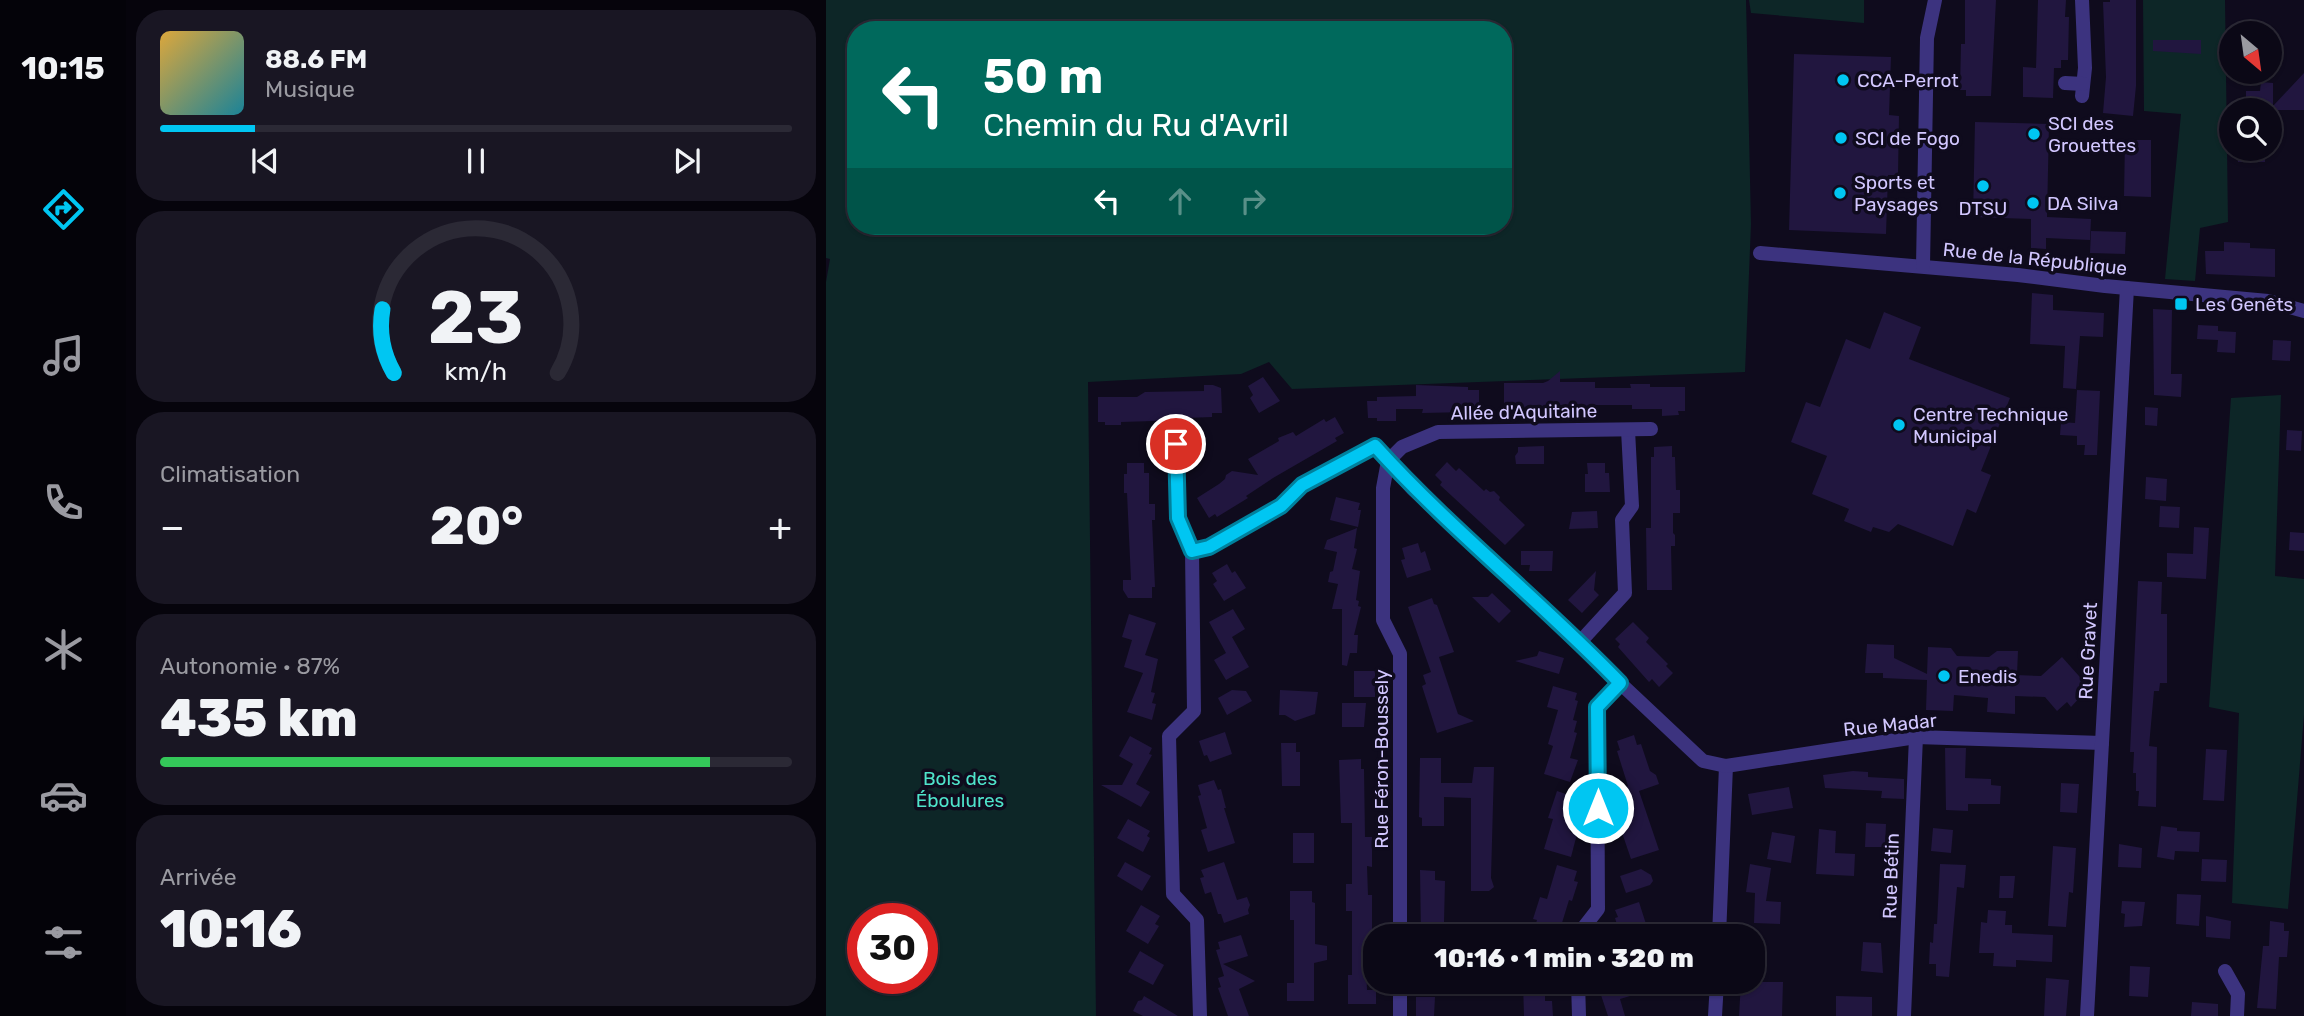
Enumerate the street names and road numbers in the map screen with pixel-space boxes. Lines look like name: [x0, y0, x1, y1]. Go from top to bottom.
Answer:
street label: Rue de la République: [1942, 238, 2128, 280]
street label: Allée d'Aquitaine: [1450, 399, 1598, 425]
street label: Rue Gravet: [2074, 601, 2102, 700]
street label: Rue Féron-Boussely: [1370, 669, 1393, 849]
street label: Rue Madar: [1842, 709, 1939, 741]
street label: Rue Bétin: [1878, 833, 1904, 919]

